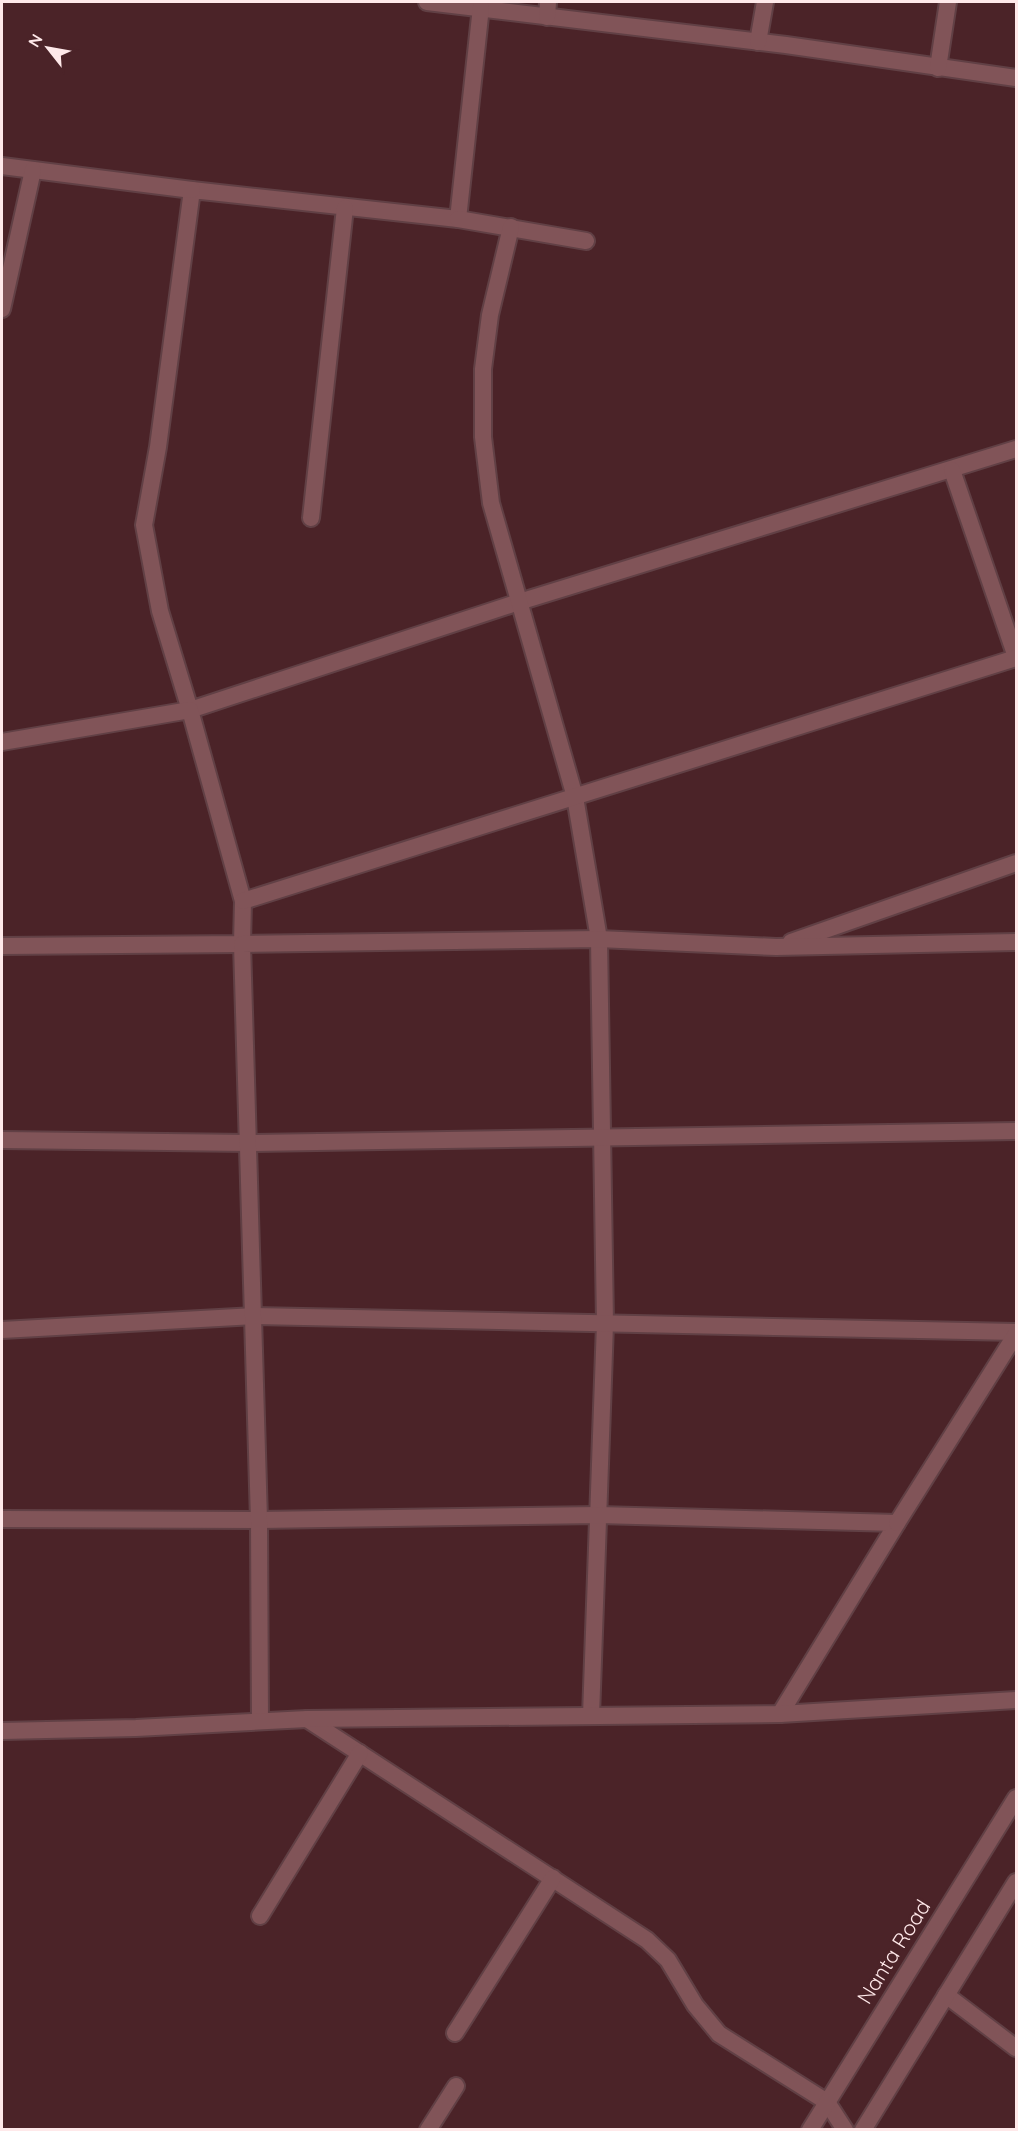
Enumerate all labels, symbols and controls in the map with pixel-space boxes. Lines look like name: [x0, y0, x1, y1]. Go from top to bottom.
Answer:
north arrow: [18, 18, 78, 78]
text: N: [24, 30, 47, 50]
street label: Nanta Road: [851, 1895, 935, 2008]

